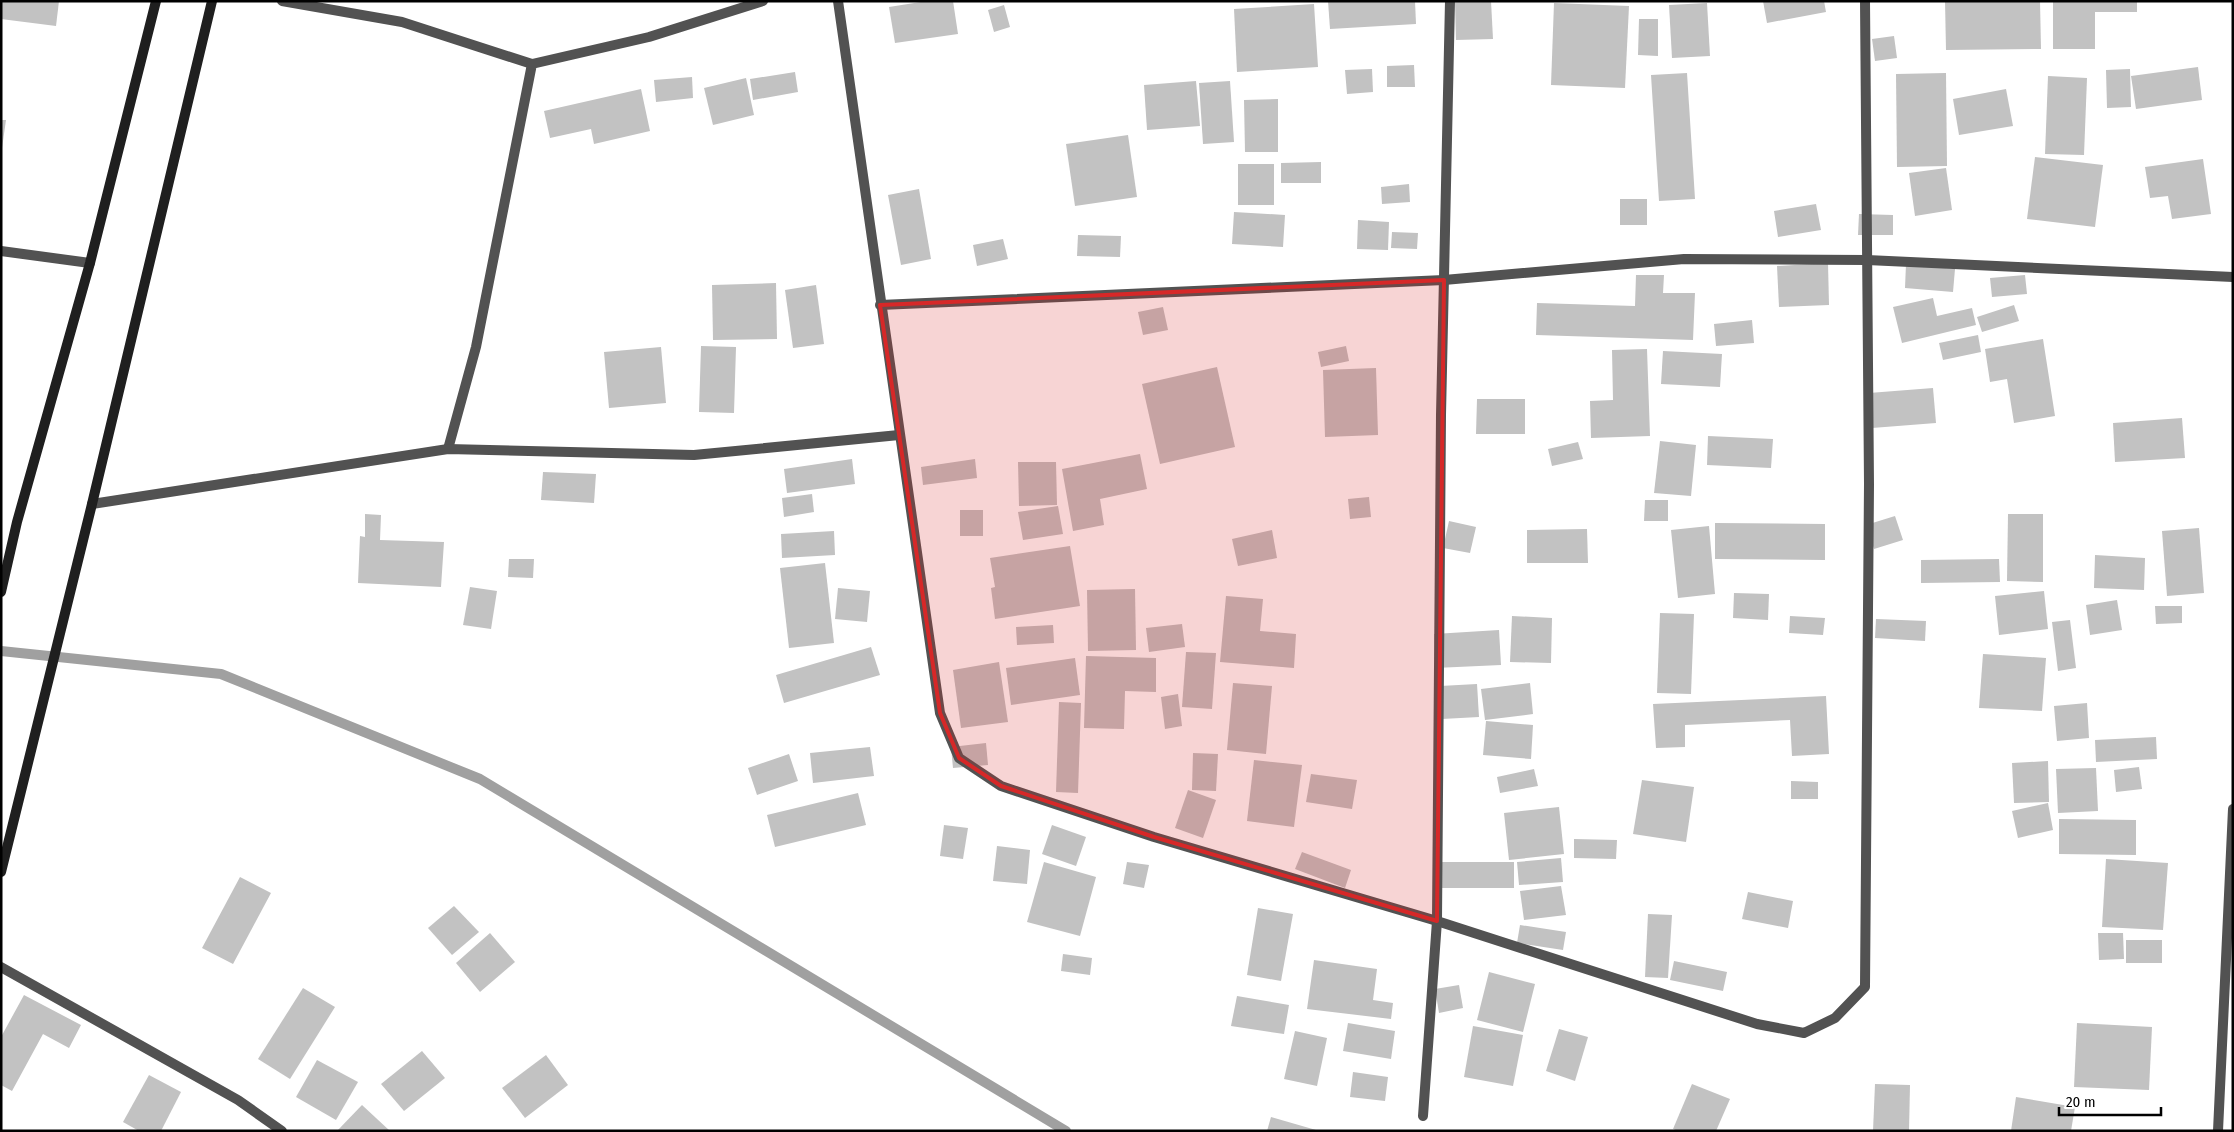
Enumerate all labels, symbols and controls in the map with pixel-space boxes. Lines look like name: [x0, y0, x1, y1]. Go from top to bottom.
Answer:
scale bar: [2059, 1084, 2162, 1116]
text: 20 m: [2066, 1093, 2096, 1111]

